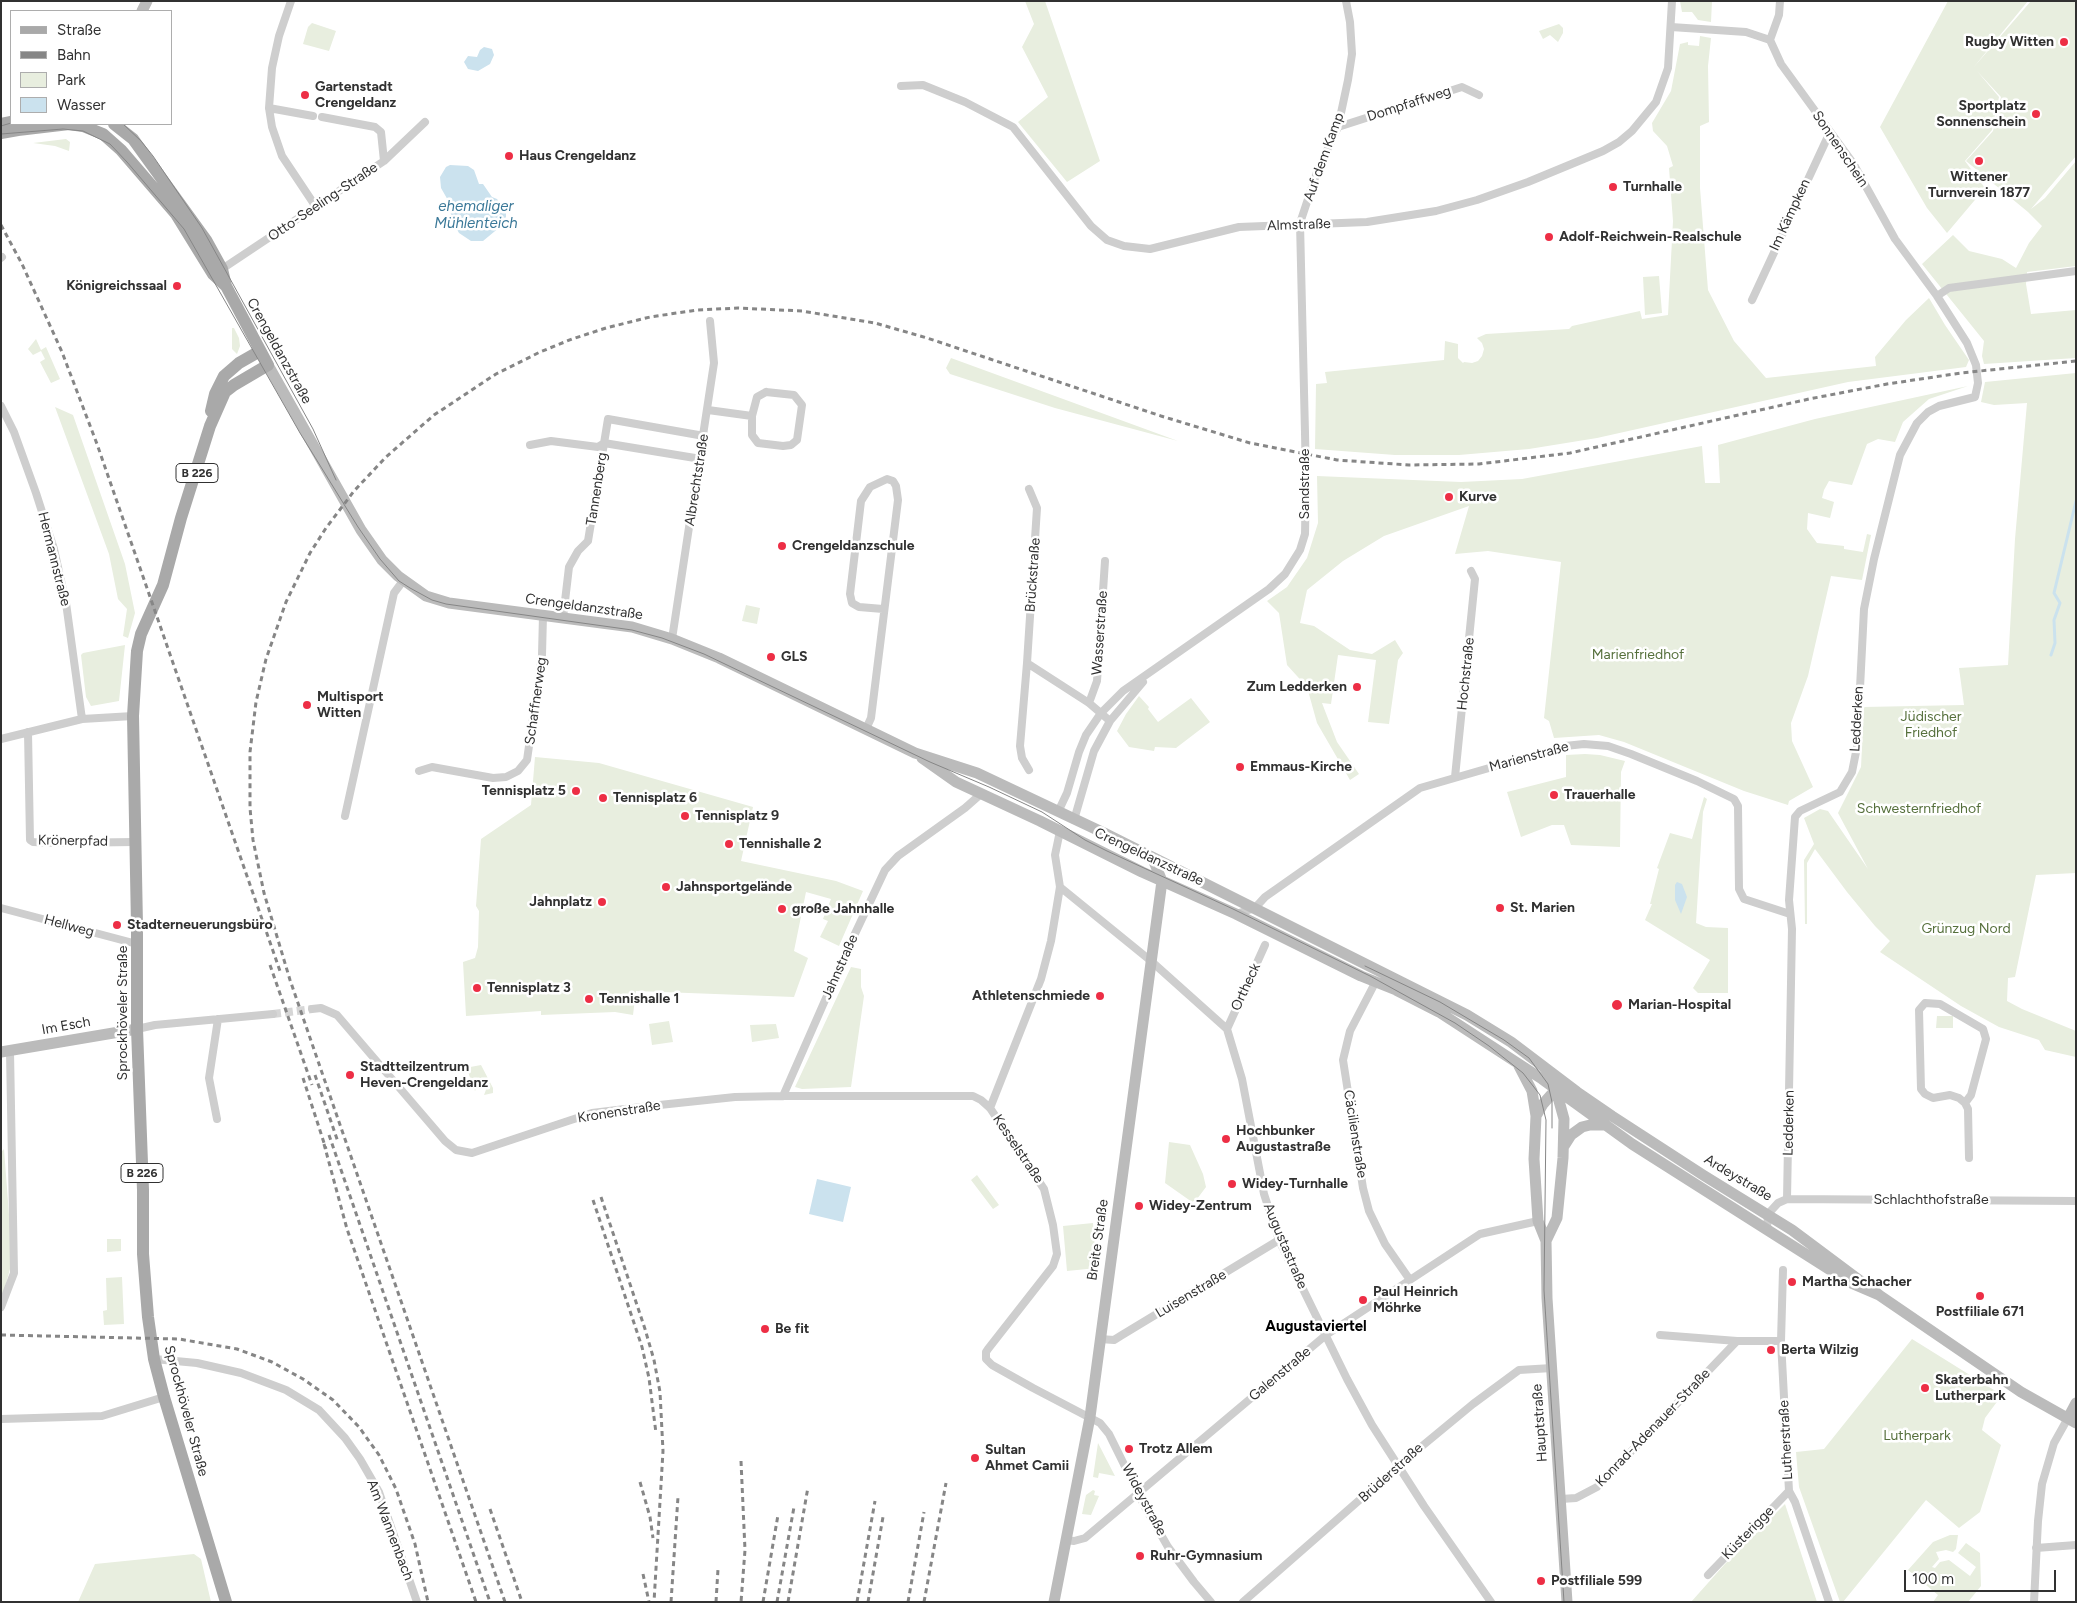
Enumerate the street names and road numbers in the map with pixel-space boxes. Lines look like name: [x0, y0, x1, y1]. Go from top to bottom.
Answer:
street label: Dompfaffweg: [1365, 83, 1453, 125]
street label: Sonnenschein: [1808, 108, 1872, 190]
street label: Auf dem Kamp: [1300, 110, 1348, 204]
street label: Otto-Seeling-Straße: [265, 159, 381, 245]
street label: Im Kämpken: [1766, 177, 1814, 253]
street label: Almstraße: [1267, 215, 1331, 235]
street label: Crengeldanzstraße: [243, 295, 315, 407]
street label: Albrechtstraße: [681, 433, 713, 527]
street label: Sandstraße: [1297, 449, 1313, 519]
street label: Tannenberg: [583, 451, 611, 527]
road number: B 226: [176, 463, 218, 482]
street label: Hermannstraße: [34, 510, 74, 608]
street label: Brückstraße: [1022, 537, 1044, 613]
street label: Crengeldanzstraße: [524, 590, 644, 624]
street label: Wasserstraße: [1089, 590, 1111, 676]
street label: Hochstraße: [1454, 637, 1478, 711]
street label: Schaffnerweg: [522, 656, 550, 746]
street label: Ledderken: [1847, 686, 1867, 752]
street label: Marienstraße: [1487, 738, 1571, 776]
street label: Crengeldanzstraße: [1092, 824, 1206, 890]
street label: Krönerpfad: [38, 832, 108, 850]
street label: Hellweg: [42, 911, 96, 941]
street label: Jahnstraße: [818, 932, 862, 1002]
street label: Sprockhöveler Straße: [115, 946, 131, 1080]
street label: Ortheck: [1228, 960, 1264, 1014]
street label: Im Esch: [40, 1013, 92, 1039]
street label: Cäcilienstraße: [1340, 1089, 1370, 1179]
street label: Ledderken: [1780, 1090, 1798, 1156]
street label: Kronenstraße: [576, 1097, 662, 1127]
street label: Kesselstraße: [989, 1112, 1047, 1186]
street label: Ardeystraße: [1701, 1151, 1775, 1205]
road number: B 226: [121, 1164, 163, 1182]
street label: Schlachthofstraße: [1873, 1192, 1989, 1208]
street label: Breite Straße: [1084, 1198, 1112, 1282]
street label: Augustastraße: [1259, 1201, 1311, 1291]
street label: Luisenstraße: [1153, 1266, 1229, 1322]
street label: Galenstraße: [1246, 1343, 1314, 1405]
street label: Sprockhöveler Straße: [160, 1344, 212, 1478]
street label: Konrad-Adenauer-Straße: [1592, 1365, 1714, 1491]
street label: Hauptstraße: [1529, 1383, 1551, 1463]
street label: Lutherstraße: [1776, 1400, 1796, 1480]
street label: Brüderstraße: [1355, 1440, 1427, 1506]
street label: Wideystraße: [1118, 1461, 1170, 1539]
street label: Am Wannenbach: [363, 1477, 417, 1583]
street label: Küsterigge: [1718, 1503, 1778, 1563]

